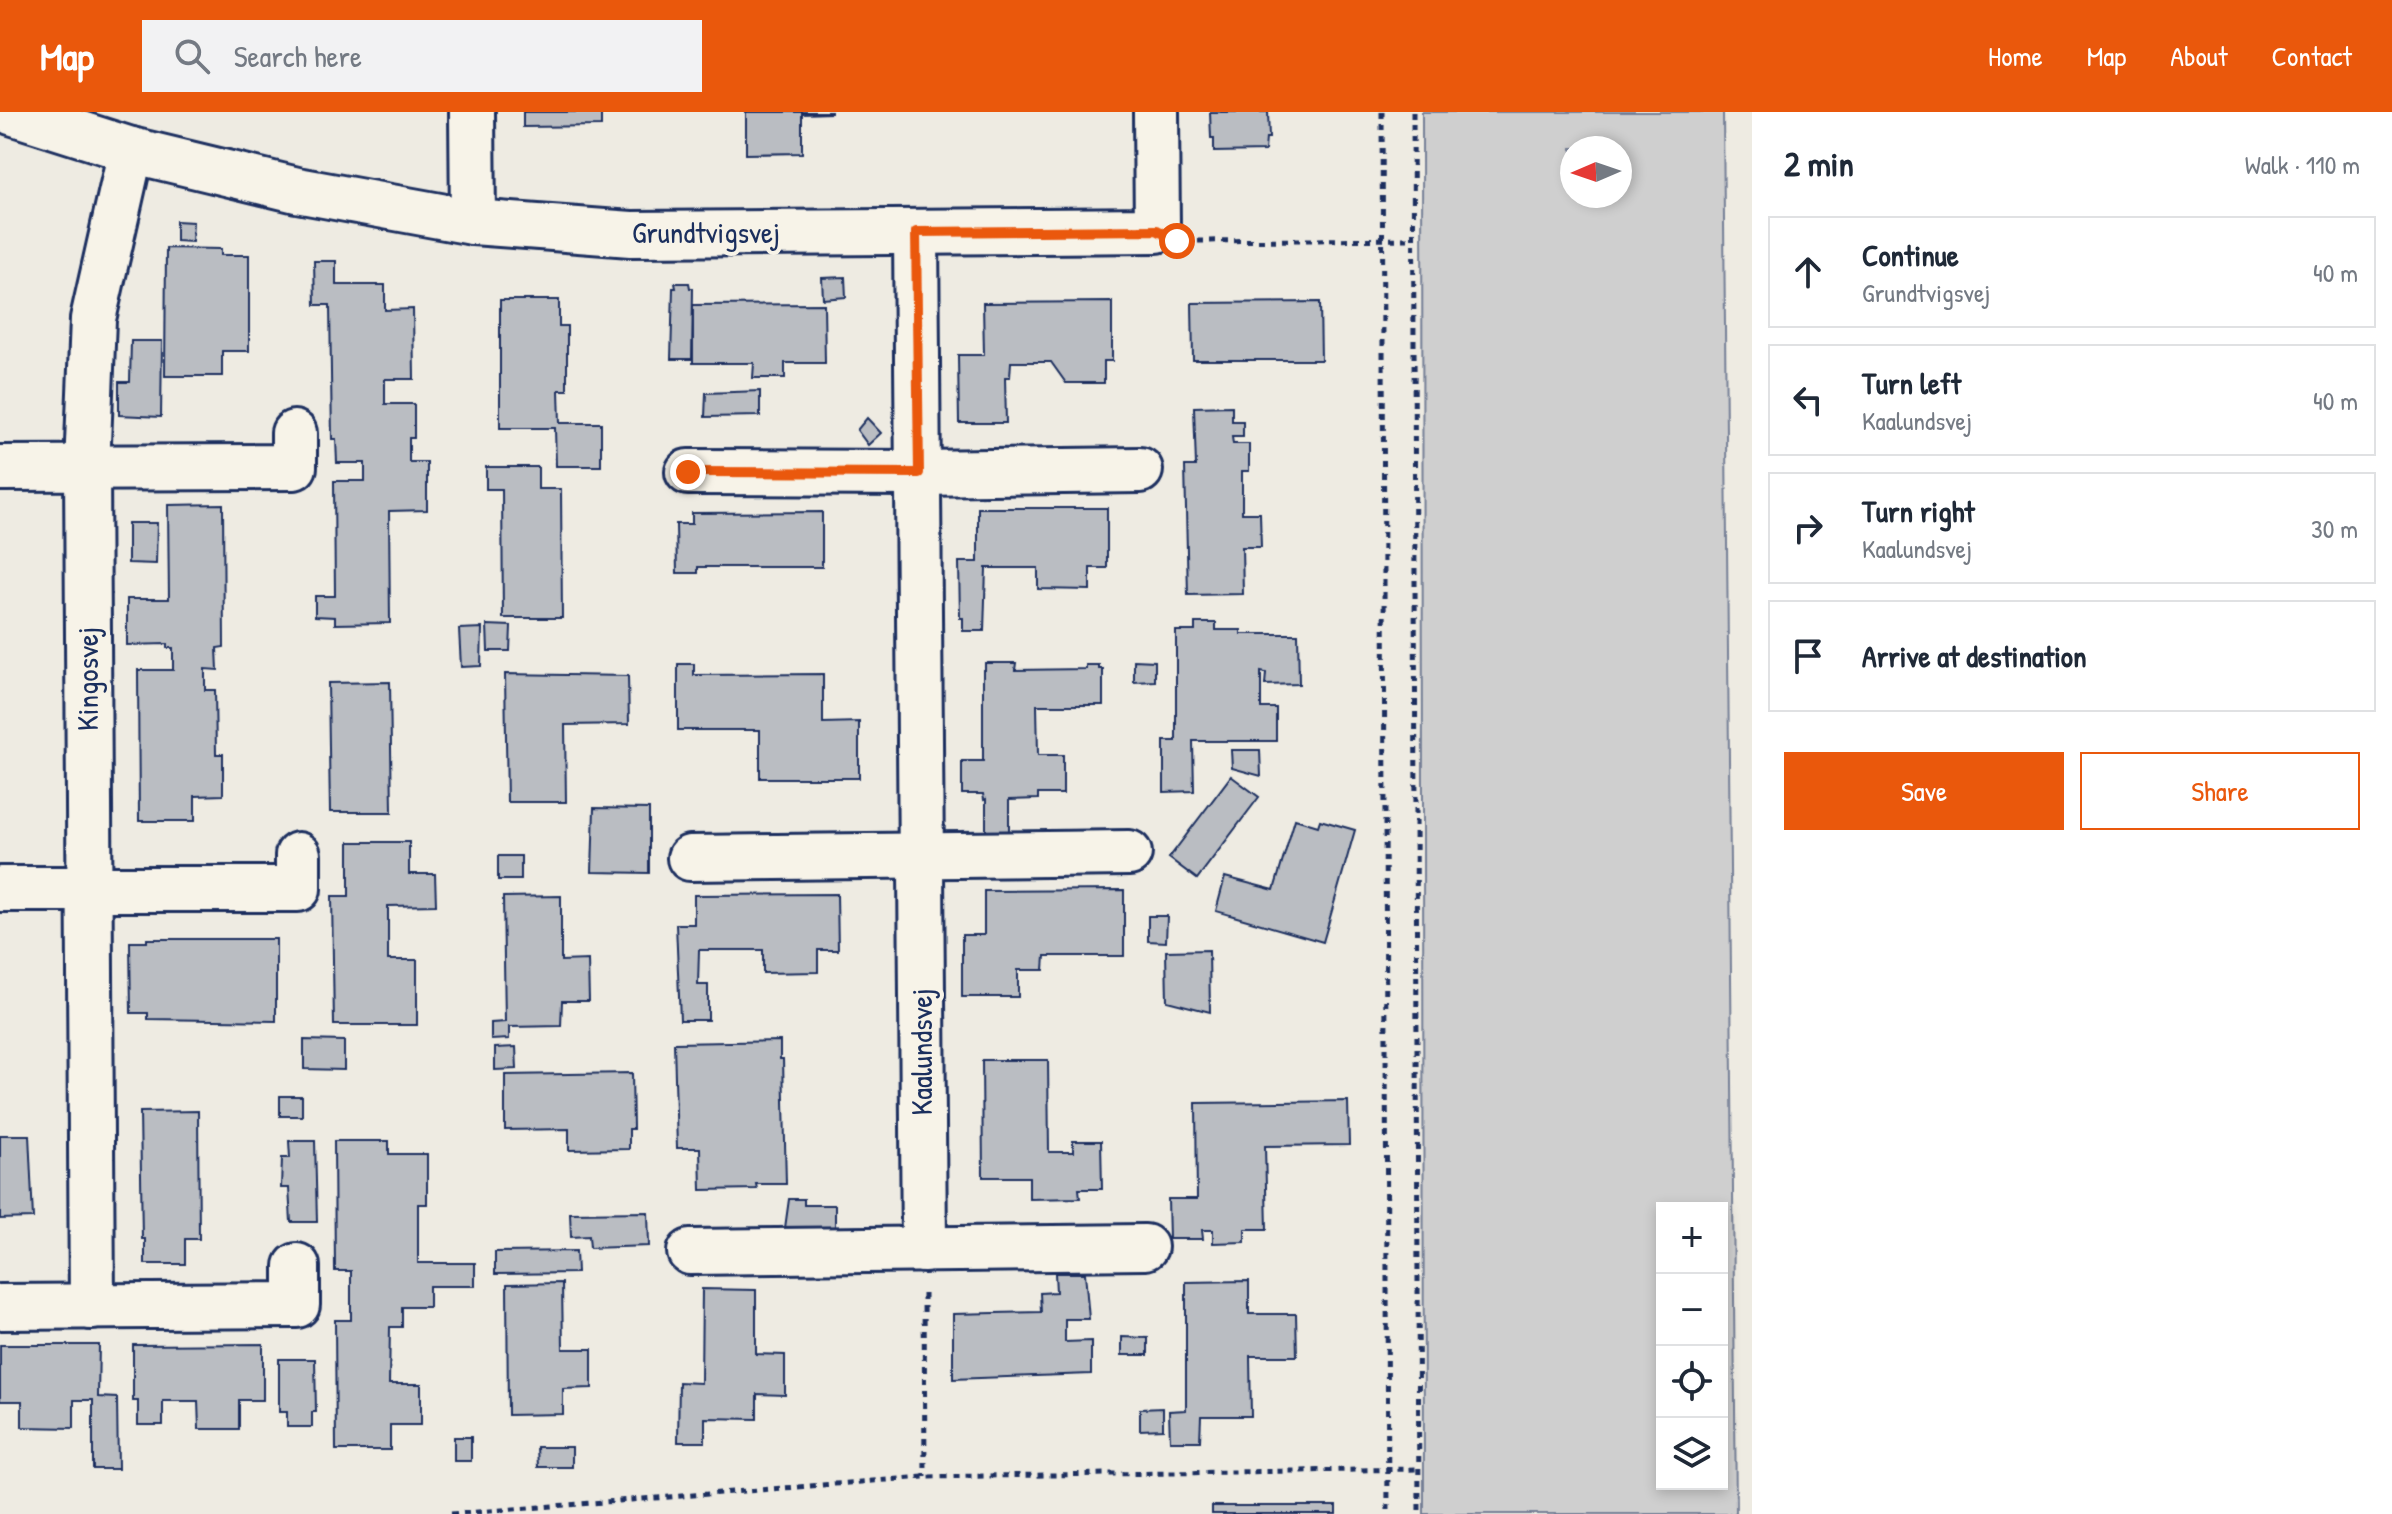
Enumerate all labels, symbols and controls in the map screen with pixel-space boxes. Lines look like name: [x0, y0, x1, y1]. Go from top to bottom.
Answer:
search box: [142, 20, 702, 92]
text: Map: [40, 30, 94, 82]
icon: search: [170, 34, 214, 78]
text: Search here: [234, 36, 362, 76]
text: Home: [1988, 37, 2043, 75]
text: Map: [2087, 37, 2126, 75]
text: About: [2170, 37, 2228, 75]
text: Contact: [2272, 37, 2352, 75]
north arrow: [1560, 136, 1632, 208]
text: 2 min: [1784, 141, 1854, 187]
text: Walk · 110 m: [2245, 147, 2360, 182]
street label: Grundtvigsvej: [632, 212, 780, 252]
route start: [1159, 223, 1195, 259]
text: Continue: [1862, 235, 1959, 275]
icon: ahead: [1786, 250, 1830, 294]
text: 40 m: [2313, 255, 2358, 290]
text: Grundtvigsvej: [1862, 275, 1990, 310]
text: Turn left: [1862, 363, 1961, 403]
icon: left: [1786, 378, 1830, 422]
text: 40 m: [2313, 383, 2358, 418]
text: Kaalundsvej: [1862, 403, 1972, 438]
route end: [670, 454, 706, 490]
text: Turn right: [1862, 491, 1975, 531]
icon: right: [1786, 506, 1830, 550]
text: 30 m: [2311, 511, 2358, 546]
text: Kaalundsvej: [1862, 531, 1972, 566]
street label: Kingosvej: [67, 627, 107, 731]
icon: arrive: [1786, 634, 1830, 678]
text: Arrive at destination: [1862, 636, 2087, 676]
button: Save: [1784, 752, 2064, 830]
button: Share: [2080, 752, 2360, 830]
street label: Kaalundsvej: [901, 989, 941, 1116]
map controls: [1656, 1202, 1728, 1490]
button: +: [1656, 1202, 1728, 1274]
button: −: [1656, 1274, 1728, 1346]
button: locate: [1656, 1346, 1728, 1418]
button: layers: [1656, 1418, 1728, 1490]

